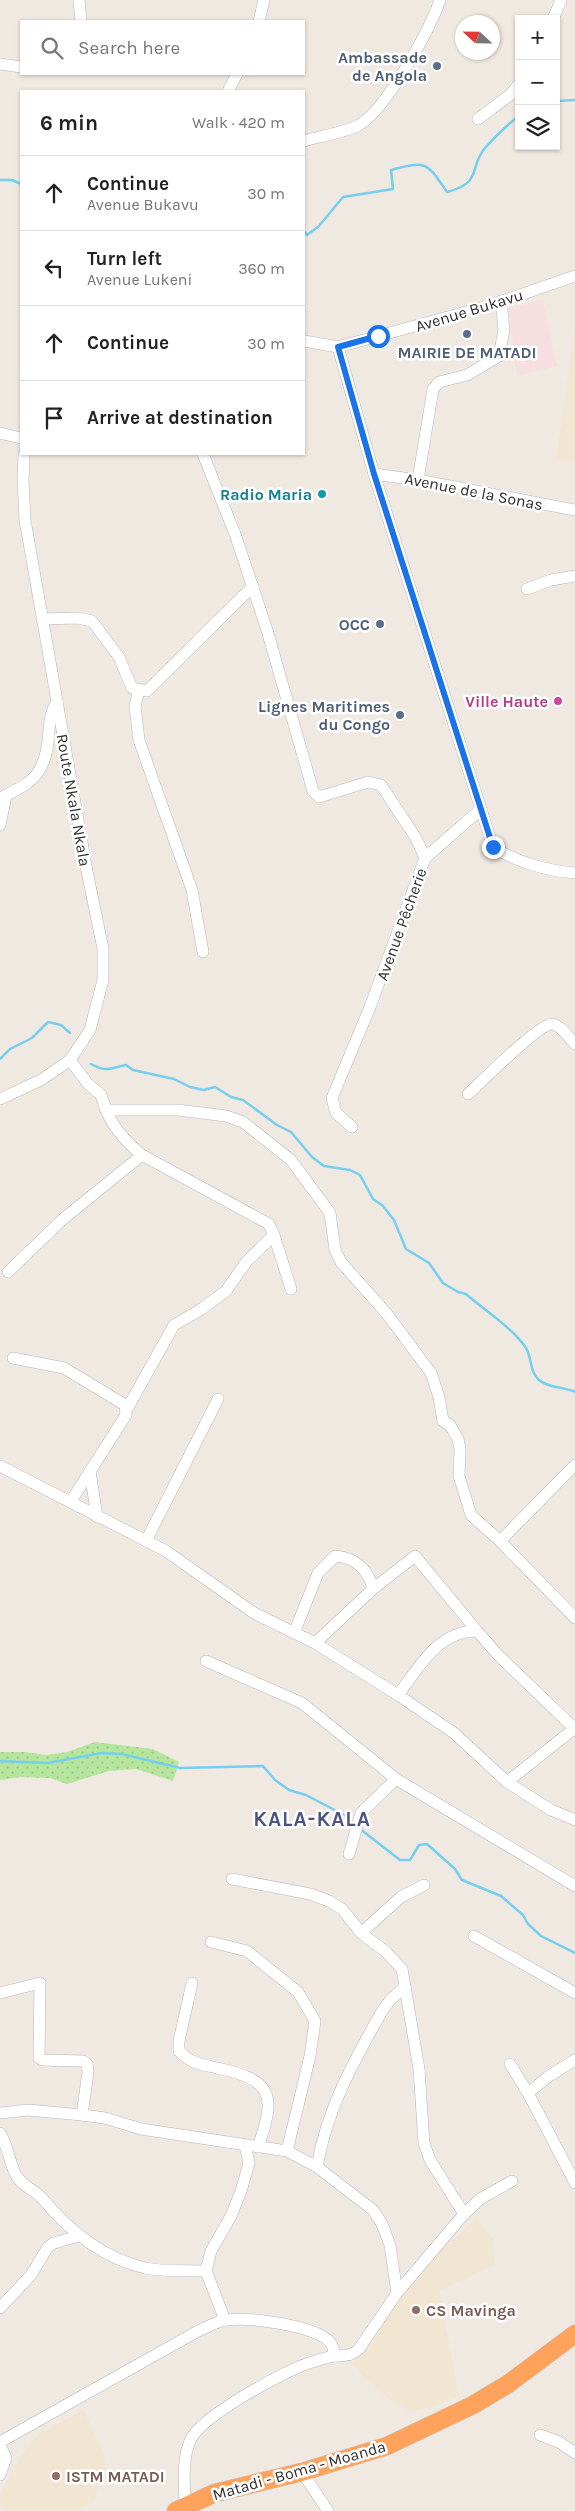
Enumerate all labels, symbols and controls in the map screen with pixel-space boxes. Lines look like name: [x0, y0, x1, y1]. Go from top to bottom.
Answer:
north arrow: [455, 15, 500, 60]
map controls: [515, 15, 560, 150]
button: +: [515, 15, 560, 60]
search box: [20, 20, 305, 75]
icon: search: [38, 34, 66, 62]
text: Search here: [78, 37, 180, 59]
place label: Ambassade de Angola: [338, 48, 427, 85]
marker: Ambassade de Angola: [431, 60, 443, 72]
button: −: [515, 60, 560, 105]
button: layers: [515, 105, 560, 150]
text: 6 min: [40, 111, 98, 135]
text: Walk · 420 m: [192, 113, 285, 132]
text: Continue: [87, 173, 169, 195]
icon: ahead: [40, 179, 68, 207]
text: 30 m: [247, 184, 285, 203]
text: Avenue Bukavu: [87, 195, 199, 214]
text: Turn left: [87, 248, 162, 270]
icon: left: [40, 254, 68, 282]
text: 360 m: [238, 259, 285, 278]
text: Avenue Lukeni: [87, 270, 192, 289]
street label: Avenue Bukavu: [413, 285, 525, 336]
route start: [367, 325, 390, 348]
marker: MAIRIE DE MATADI: [461, 328, 473, 340]
icon: ahead: [40, 329, 68, 357]
text: Continue: [87, 332, 169, 354]
text: 30 m: [247, 334, 285, 353]
place label: MAIRIE DE MATADI: [398, 343, 536, 362]
icon: arrive: [40, 404, 68, 432]
text: Arrive at destination: [87, 407, 273, 429]
street label: Avenue de la Sonas: [403, 469, 545, 514]
place label: Radio Maria: [220, 485, 312, 504]
marker: Radio Maria: [316, 488, 328, 500]
place label: OCC: [339, 615, 370, 634]
marker: OCC: [374, 618, 386, 630]
place label: Ville Haute: [465, 692, 548, 711]
marker: Ville Haute: [552, 695, 564, 707]
place label: Lignes Maritimes du Congo: [258, 697, 390, 734]
marker: Lignes Maritimes du Congo: [394, 709, 406, 721]
street label: Route Nkala Nkala: [53, 732, 95, 868]
route end: [482, 836, 505, 859]
street label: Avenue Pêcherie: [372, 865, 431, 983]
district label: KALA-KALA: [253, 1807, 371, 1831]
place label: CS Mavinga: [426, 2301, 516, 2320]
marker: CS Mavinga: [410, 2304, 422, 2316]
street label: Matadi - Boma - Moanda: [210, 2437, 388, 2504]
place label: ISTM MATADI: [66, 2467, 165, 2486]
marker: ISTM MATADI: [50, 2470, 62, 2482]

